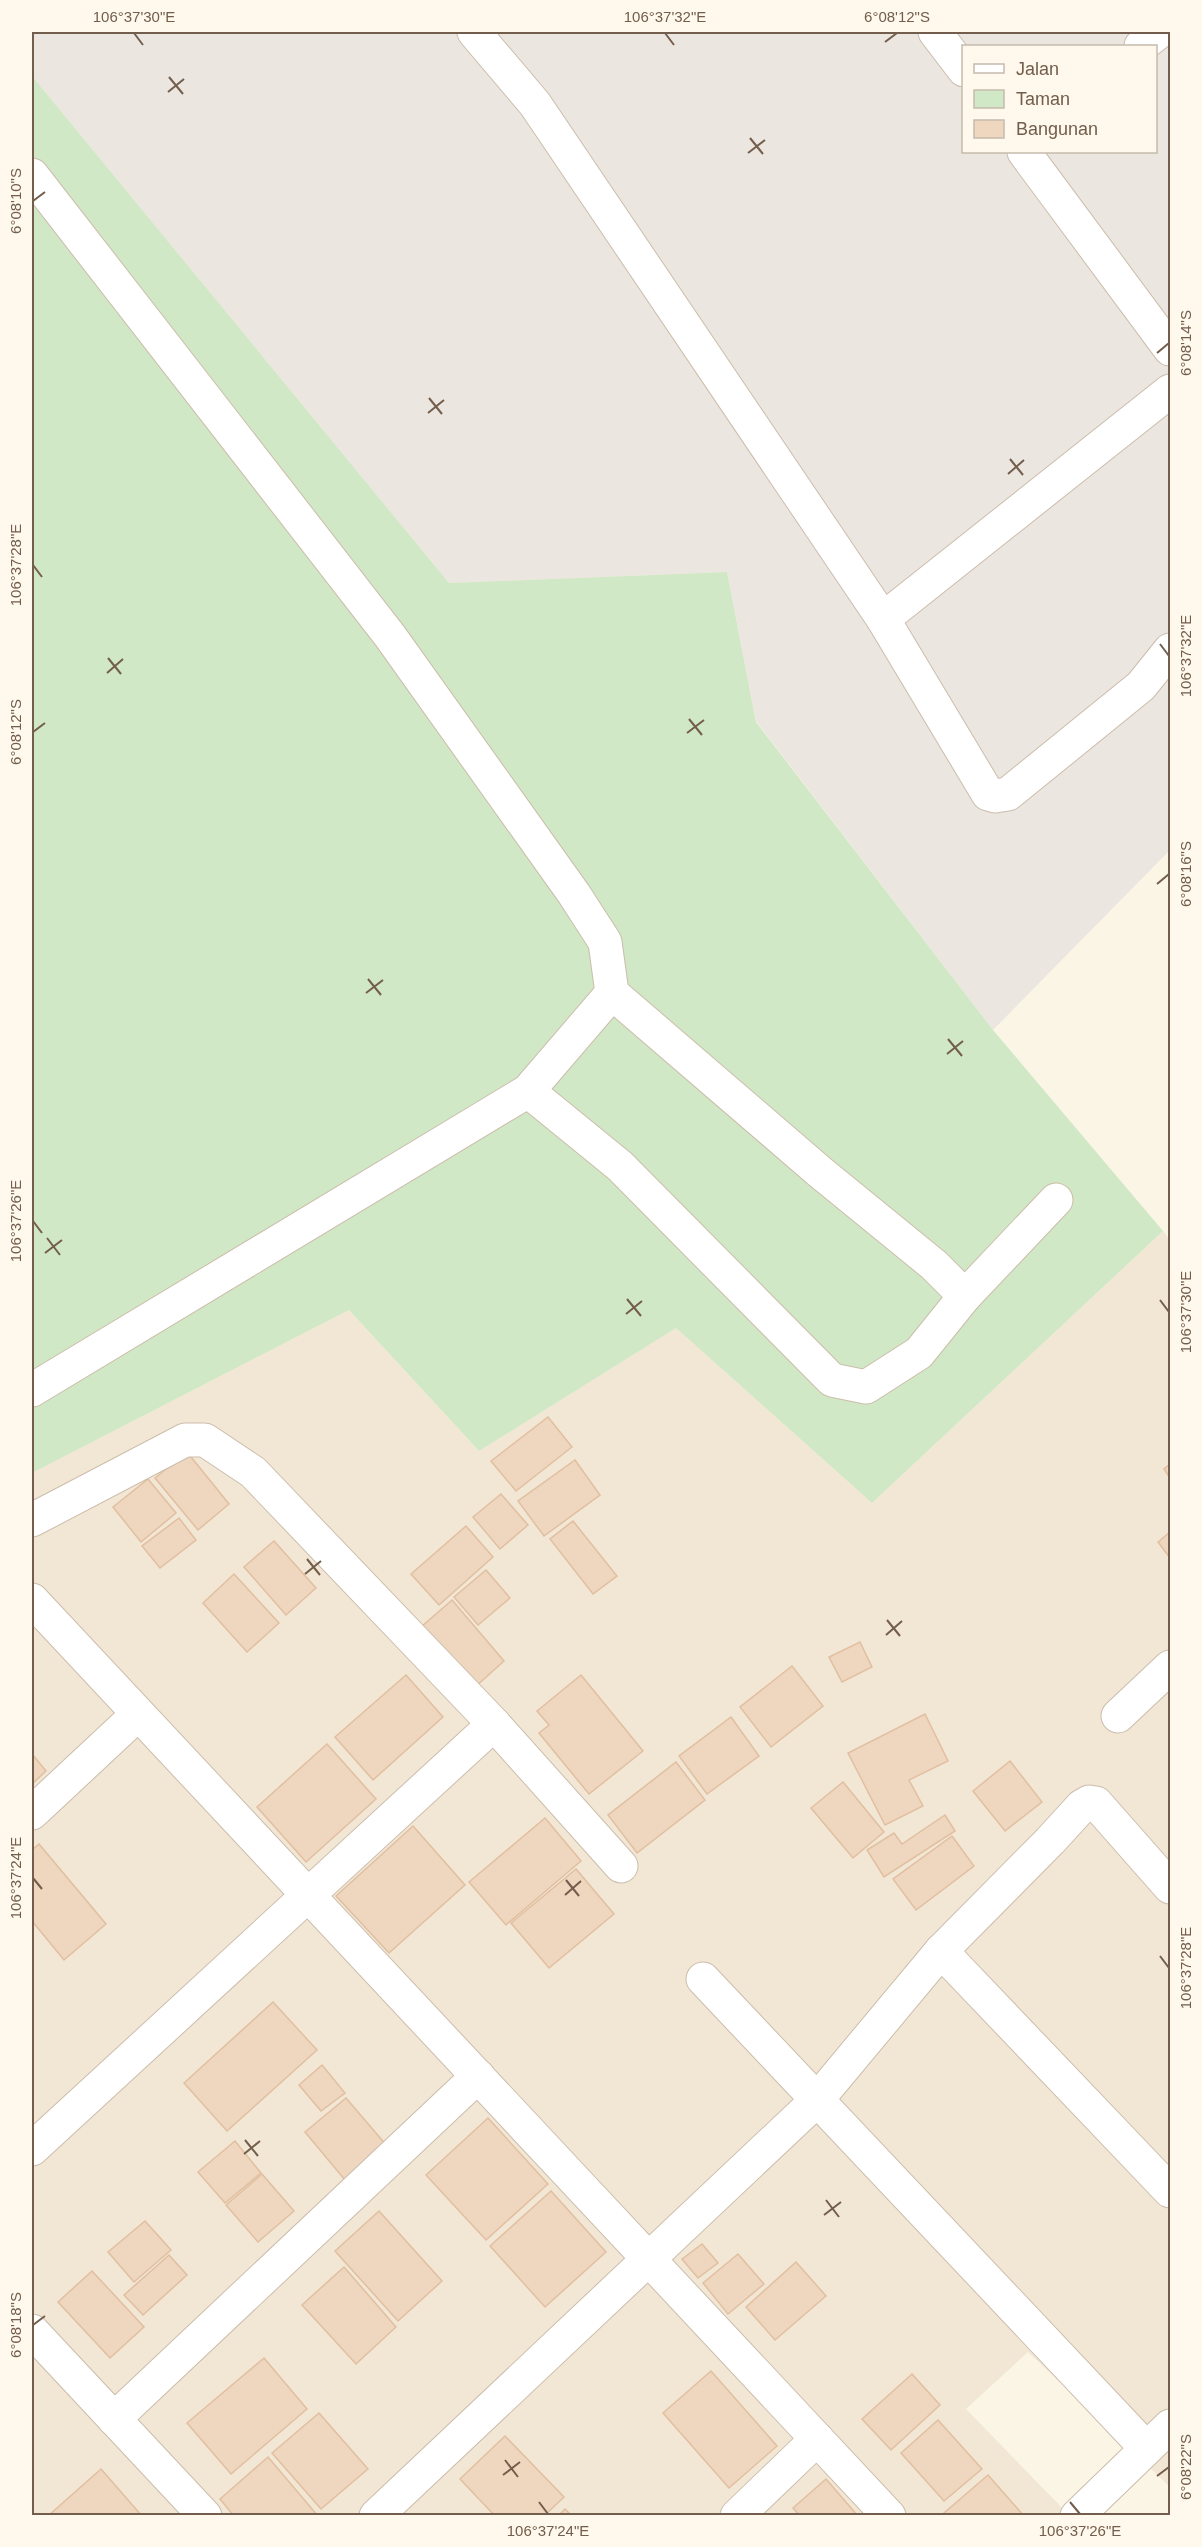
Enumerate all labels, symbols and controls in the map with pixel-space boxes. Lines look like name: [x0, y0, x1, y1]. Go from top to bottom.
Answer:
text: 106°37'30"E: [93, 8, 175, 25]
text: 106°37'32"E: [624, 8, 706, 25]
text: 6°08'12"S: [864, 8, 930, 25]
legend: [962, 45, 1157, 153]
text: Jalan: [1016, 59, 1059, 79]
text: Taman: [1016, 89, 1070, 109]
text: Bangunan: [1016, 119, 1098, 139]
text: 6°08'10"S: [7, 168, 24, 234]
text: 6°08'14"S: [1177, 310, 1194, 376]
text: 106°37'28"E: [7, 524, 24, 606]
text: 106°37'32"E: [1177, 615, 1194, 697]
text: 6°08'12"S: [7, 699, 24, 765]
text: 6°08'16"S: [1177, 841, 1194, 907]
text: 106°37'26"E: [7, 1180, 24, 1262]
text: 106°37'30"E: [1177, 1271, 1194, 1353]
text: 106°37'24"E: [7, 1837, 24, 1919]
text: 106°37'28"E: [1177, 1927, 1194, 2009]
text: 6°08'18"S: [7, 2292, 24, 2358]
text: 6°08'22"S: [1177, 2434, 1194, 2500]
text: 106°37'24"E: [507, 2522, 589, 2539]
text: 106°37'26"E: [1039, 2522, 1121, 2539]

